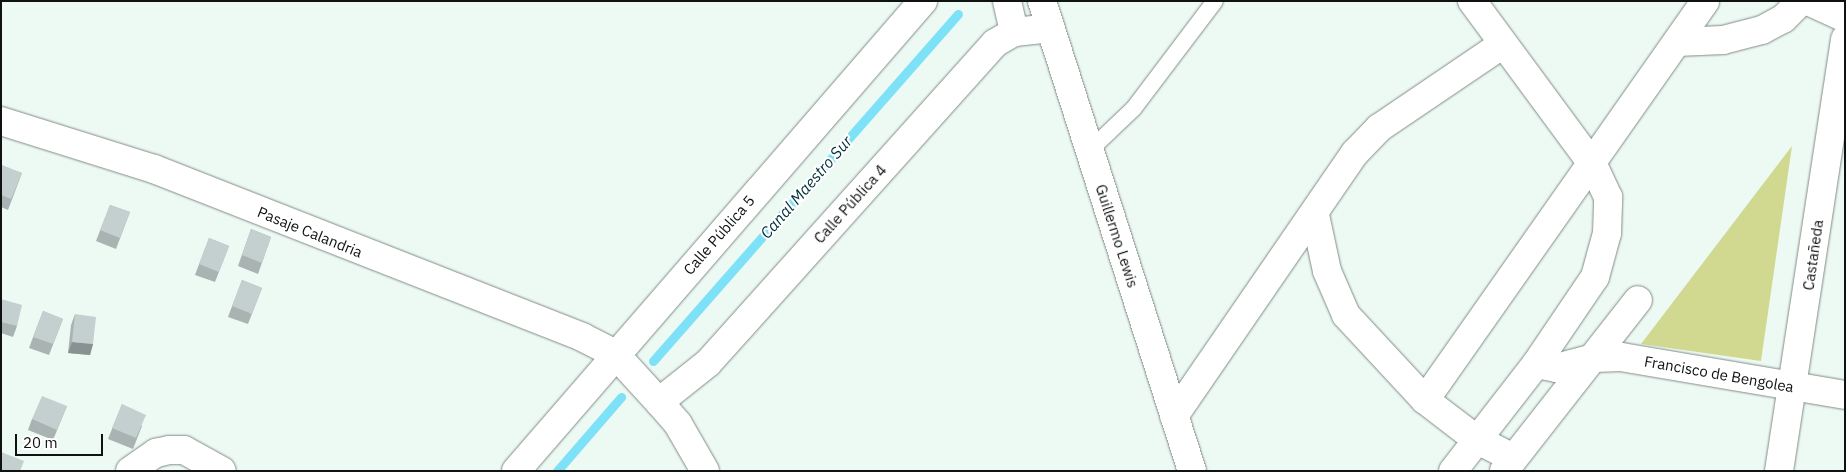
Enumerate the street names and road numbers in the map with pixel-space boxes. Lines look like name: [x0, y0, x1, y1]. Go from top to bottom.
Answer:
street label: Calle Pública 4: [810, 161, 890, 247]
street label: Guillermo Lewis: [1092, 182, 1142, 290]
street label: Calle Pública 5: [680, 192, 758, 278]
street label: Pasaje Calandria: [255, 203, 365, 261]
street label: Castañeda: [1799, 218, 1827, 292]
street label: Francisco de Bengolea: [1643, 352, 1795, 396]

